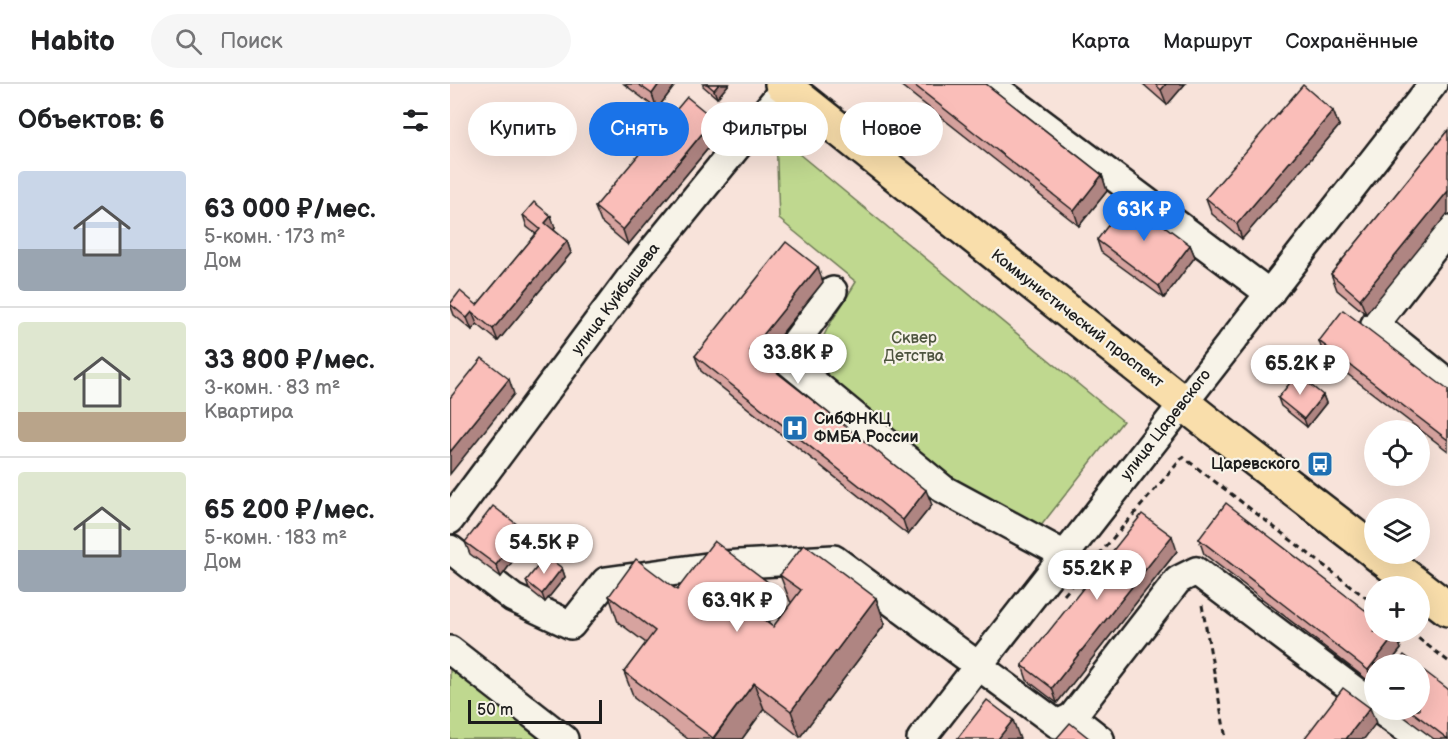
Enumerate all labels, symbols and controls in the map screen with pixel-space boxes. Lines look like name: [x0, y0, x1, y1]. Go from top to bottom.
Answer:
search box: [151, 14, 571, 68]
text: Habito: [30, 25, 115, 58]
icon: search: [172, 25, 205, 58]
text: Поиск: [220, 28, 283, 55]
text: Карта: [1071, 29, 1130, 54]
text: Маршрут: [1163, 29, 1252, 54]
text: Сохранённые: [1285, 29, 1418, 54]
chip: Купить: [468, 102, 577, 156]
chip: Снять: [589, 102, 689, 156]
chip: Фильтры: [701, 102, 828, 156]
chip: Новое: [840, 102, 943, 156]
icon: filters: [399, 104, 432, 137]
text: Объектов: 6: [18, 105, 165, 136]
pin: 63K ₽: [1102, 191, 1186, 242]
text: 63 000 ₽/мес.: [204, 194, 376, 225]
icon: home: [66, 195, 138, 267]
text: 63K ₽: [1117, 198, 1171, 222]
text: 5-комн. · 173 m²: [204, 225, 345, 249]
street label: улица Куйбышева: [568, 239, 664, 359]
street label: Коммунистический проспект: [987, 246, 1168, 393]
text: Дом: [204, 249, 242, 273]
park label: Сквер Детства: [884, 329, 945, 366]
pin: 33.8K ₽: [743, 334, 853, 385]
text: 33.8K ₽: [763, 341, 833, 365]
text: 33 800 ₽/мес.: [204, 345, 375, 376]
pin: 65.2K ₽: [1245, 345, 1355, 396]
icon: home: [66, 346, 138, 418]
text: 65.2K ₽: [1265, 352, 1335, 376]
street label: улица Царевского: [1117, 366, 1215, 484]
text: 3-комн. · 83 m²: [204, 376, 340, 400]
text: Квартира: [204, 400, 294, 424]
place label: СибФНКЦ ФМБА России: [814, 410, 919, 447]
hospital icon: СибФНКЦ ФМБА России: [780, 413, 810, 443]
map controls: [1364, 420, 1430, 720]
button: locate: [1364, 420, 1430, 486]
bus stop icon: Царевского: [1305, 449, 1335, 479]
place label: Царевского: [1211, 455, 1300, 474]
text: 65 200 ₽/мес.: [204, 495, 375, 526]
icon: home: [66, 496, 138, 568]
button: layers: [1364, 498, 1430, 564]
pin: 54.5K ₽: [489, 524, 599, 575]
text: 5-комн. · 183 m²: [204, 526, 347, 550]
text: 54.5K ₽: [509, 531, 579, 555]
text: Дом: [204, 550, 242, 574]
pin: 55.2K ₽: [1042, 550, 1152, 601]
text: 55.2K ₽: [1062, 557, 1132, 581]
button: +: [1364, 576, 1430, 642]
pin: 63.9K ₽: [682, 582, 792, 633]
text: 63.9K ₽: [702, 589, 772, 613]
button: −: [1364, 654, 1430, 720]
scale bar: [468, 697, 602, 724]
text: 50 m: [477, 701, 513, 720]

